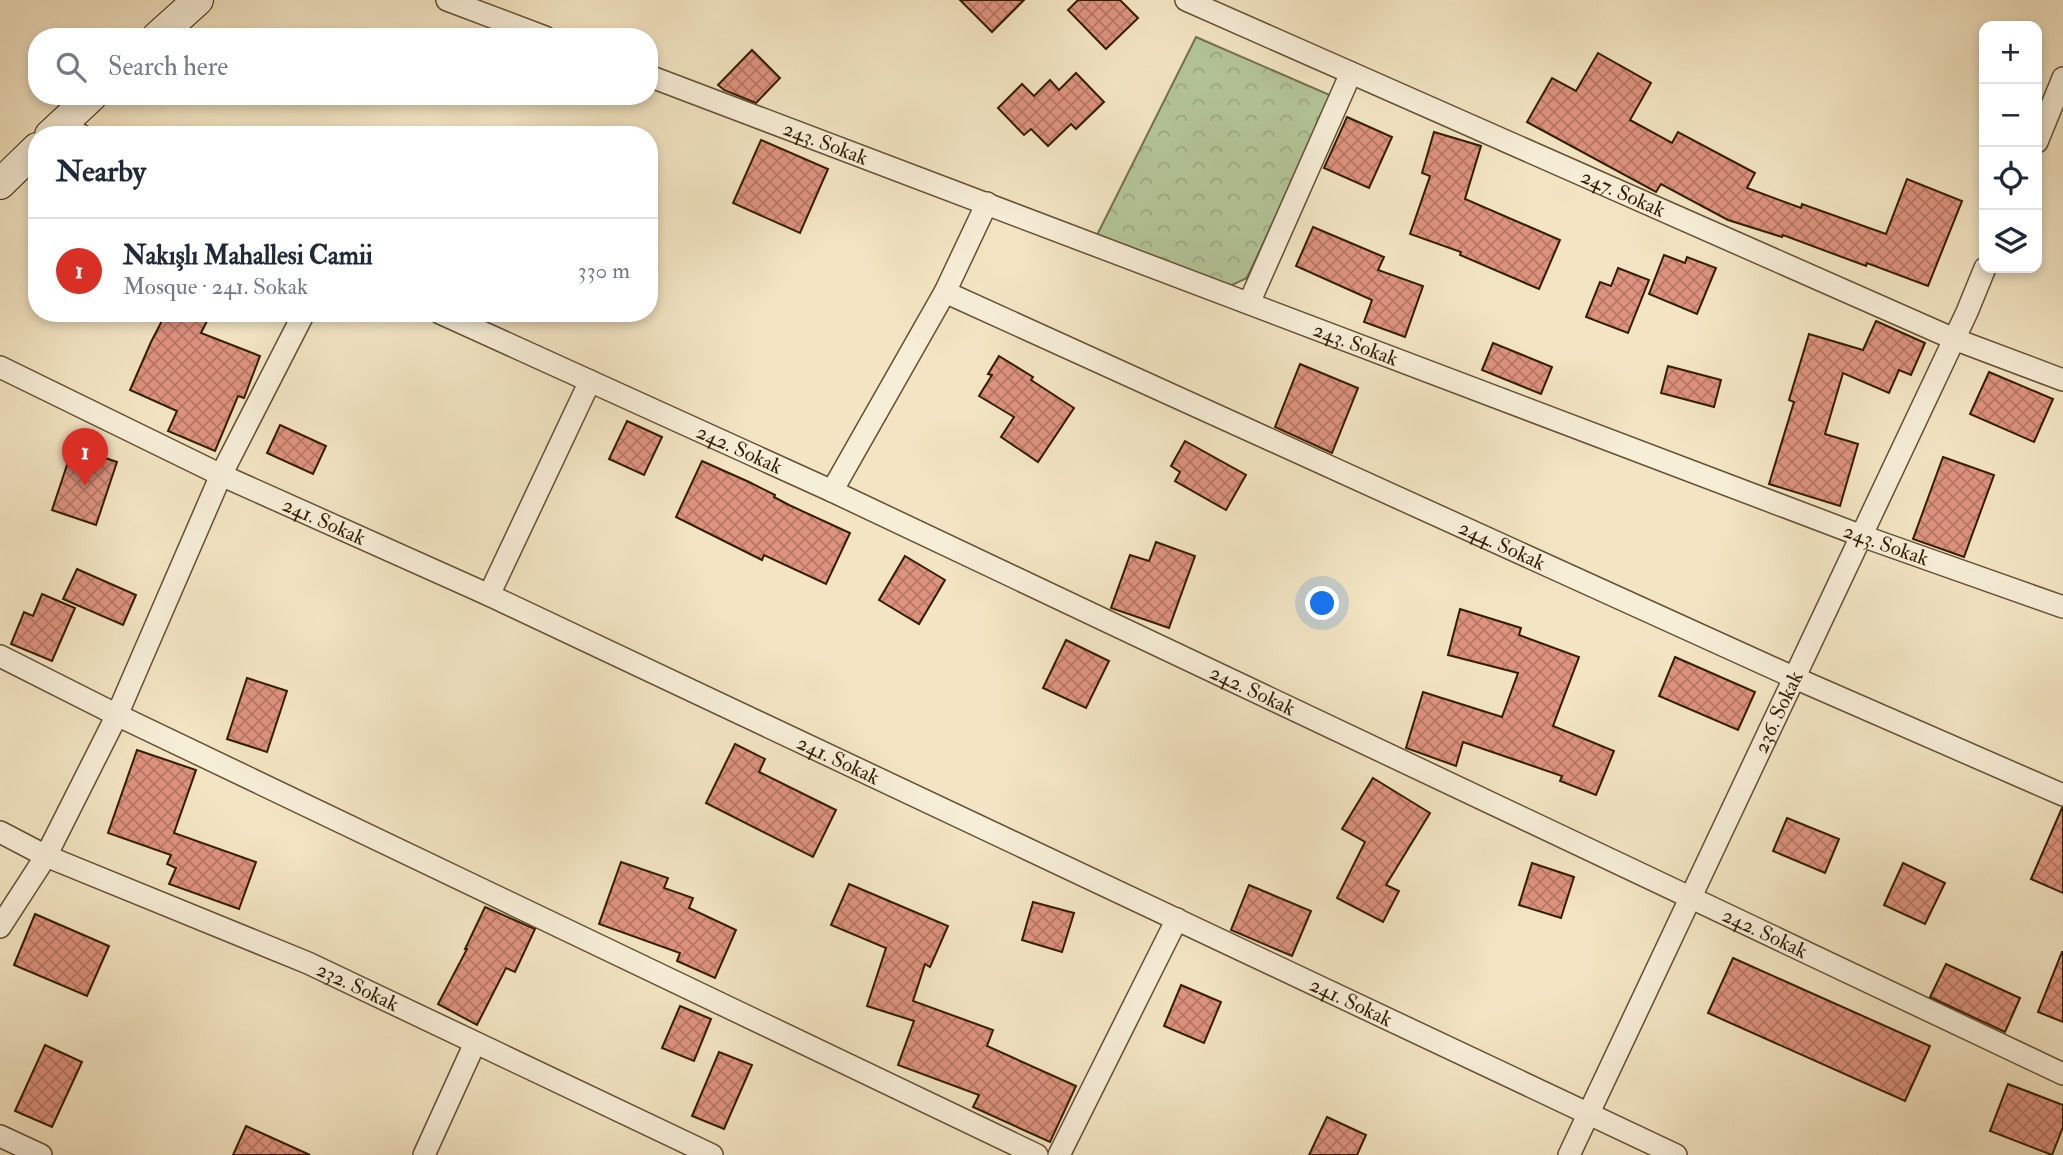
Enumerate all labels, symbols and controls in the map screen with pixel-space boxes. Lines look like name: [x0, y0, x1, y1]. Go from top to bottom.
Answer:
map controls: [1979, 21, 2042, 273]
button: +: [1979, 21, 2042, 84]
search box: [28, 28, 658, 105]
icon: search: [52, 48, 90, 86]
text: Search here: [108, 51, 228, 83]
button: −: [1979, 84, 2042, 147]
street label: 243. Sokak: [779, 115, 872, 172]
button: locate: [1979, 147, 2042, 210]
text: Nearby: [56, 153, 146, 190]
street label: 247. Sokak: [1577, 163, 1669, 224]
button: layers: [1979, 210, 2042, 273]
text: Nakışlı Mahallesi Camii: [123, 240, 373, 272]
text: 1: [75, 256, 83, 285]
text: 330 m: [578, 256, 630, 285]
text: Mosque · 241. Sokak: [123, 272, 308, 301]
street label: 243. Sokak: [1309, 316, 1402, 373]
street label: 242. Sokak: [692, 418, 787, 481]
pin: 1: [62, 428, 108, 486]
street label: 241. Sokak: [278, 491, 370, 552]
street label: 244. Sokak: [1454, 514, 1550, 577]
street label: 243. Sokak: [1840, 517, 1932, 573]
your location: [1305, 586, 1339, 620]
street label: 242. Sokak: [1205, 659, 1300, 722]
street label: 236. Sokak: [1748, 667, 1810, 758]
street label: 241. Sokak: [793, 729, 884, 791]
street label: 242. Sokak: [1718, 902, 1812, 965]
street label: 232. Sokak: [312, 956, 403, 1018]
street label: 241. Sokak: [1305, 971, 1397, 1033]

